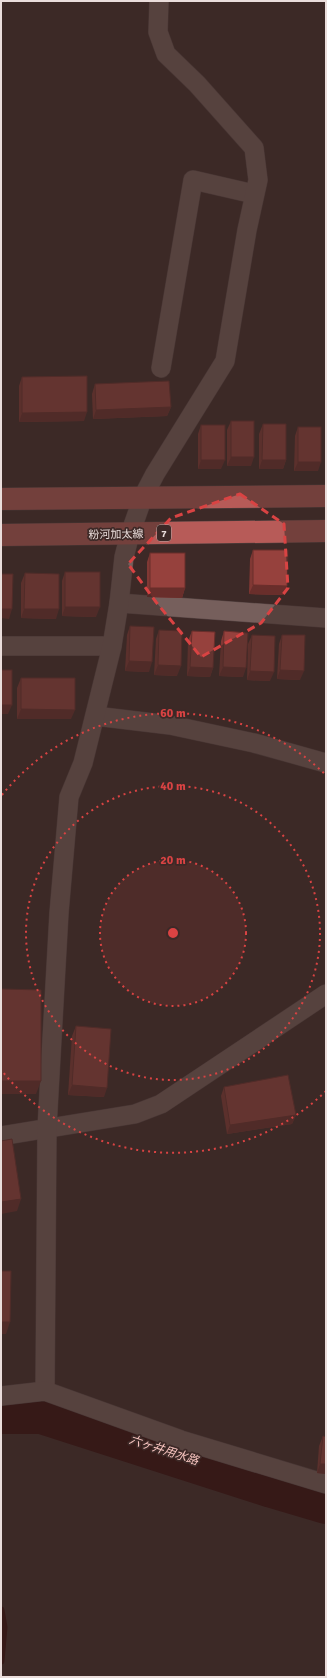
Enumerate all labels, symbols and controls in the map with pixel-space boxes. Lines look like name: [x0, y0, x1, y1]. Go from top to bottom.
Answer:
road number: 7: [157, 525, 171, 541]
street label: 粉河加太線: [88, 528, 144, 541]
text: 60 m: [160, 706, 186, 721]
text: 40 m: [160, 779, 186, 794]
text: 20 m: [160, 853, 186, 868]
centre of rings: [166, 926, 180, 940]
water label: 六ヶ井用水路: [127, 1432, 201, 1469]

